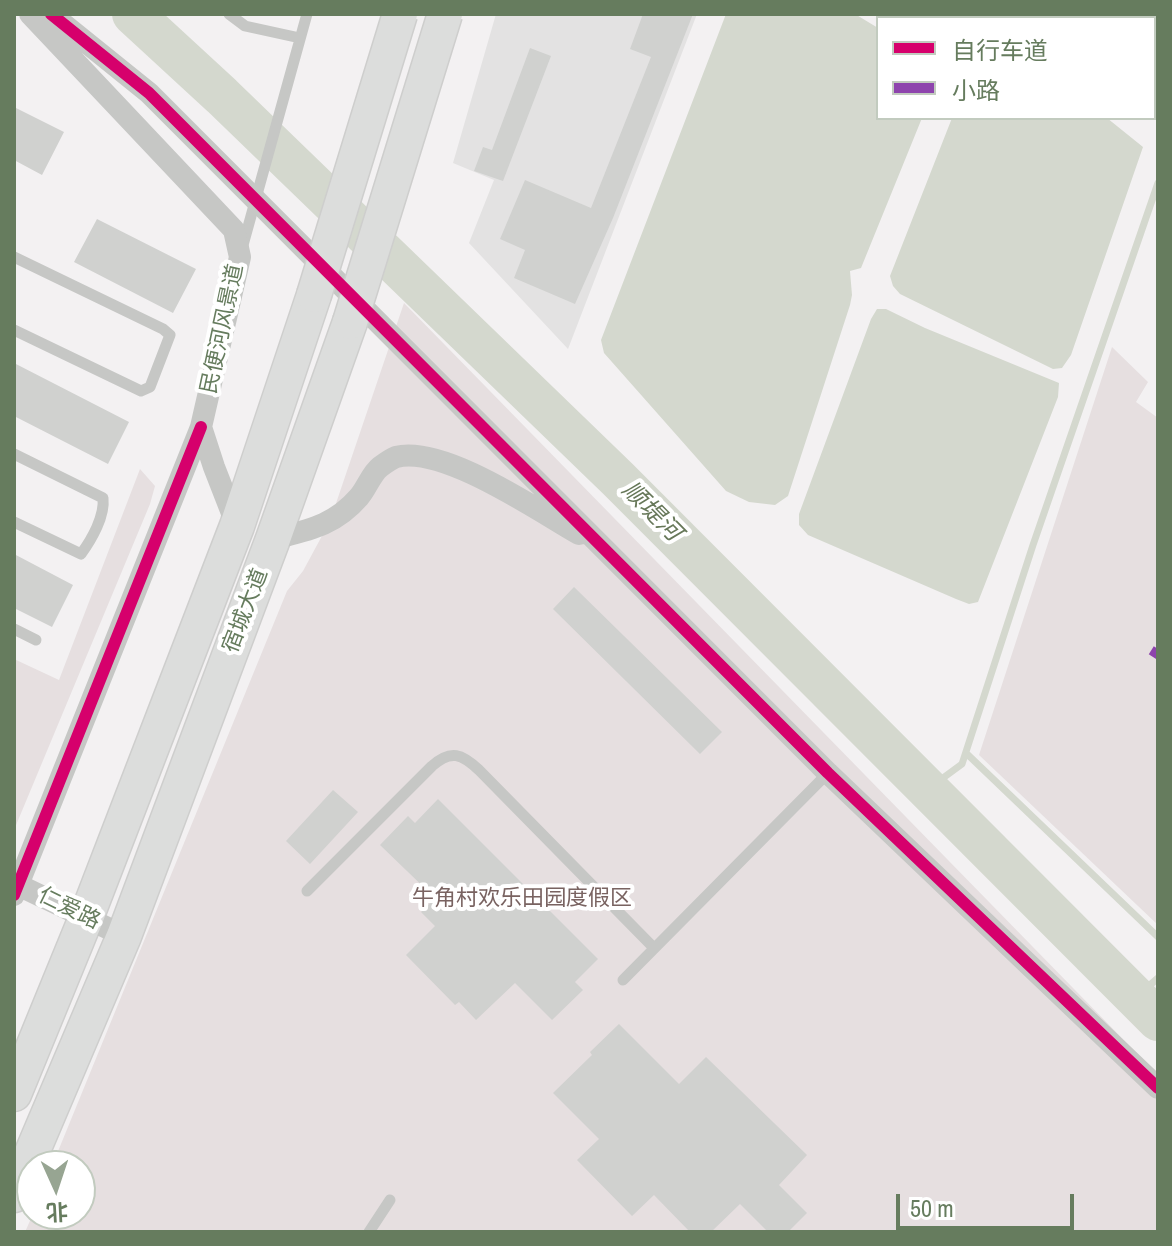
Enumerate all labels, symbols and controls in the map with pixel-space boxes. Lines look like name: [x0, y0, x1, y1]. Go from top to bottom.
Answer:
legend: [876, 16, 1156, 120]
text: 自行车道: [952, 34, 1048, 66]
text: 小路: [952, 74, 1000, 106]
street label: 民便河风景道: [196, 262, 250, 396]
water label: 顺堤河: [615, 476, 687, 548]
street label: 宿城大道: [218, 565, 274, 657]
street label: 仁爱路: [34, 883, 104, 935]
park label: 牛角村欢乐田园度假区: [412, 886, 632, 912]
north arrow: [16, 1150, 96, 1230]
scale bar: [900, 1178, 1078, 1228]
text: 50 m: [910, 1192, 954, 1224]
text: 北: [45, 1196, 69, 1228]

